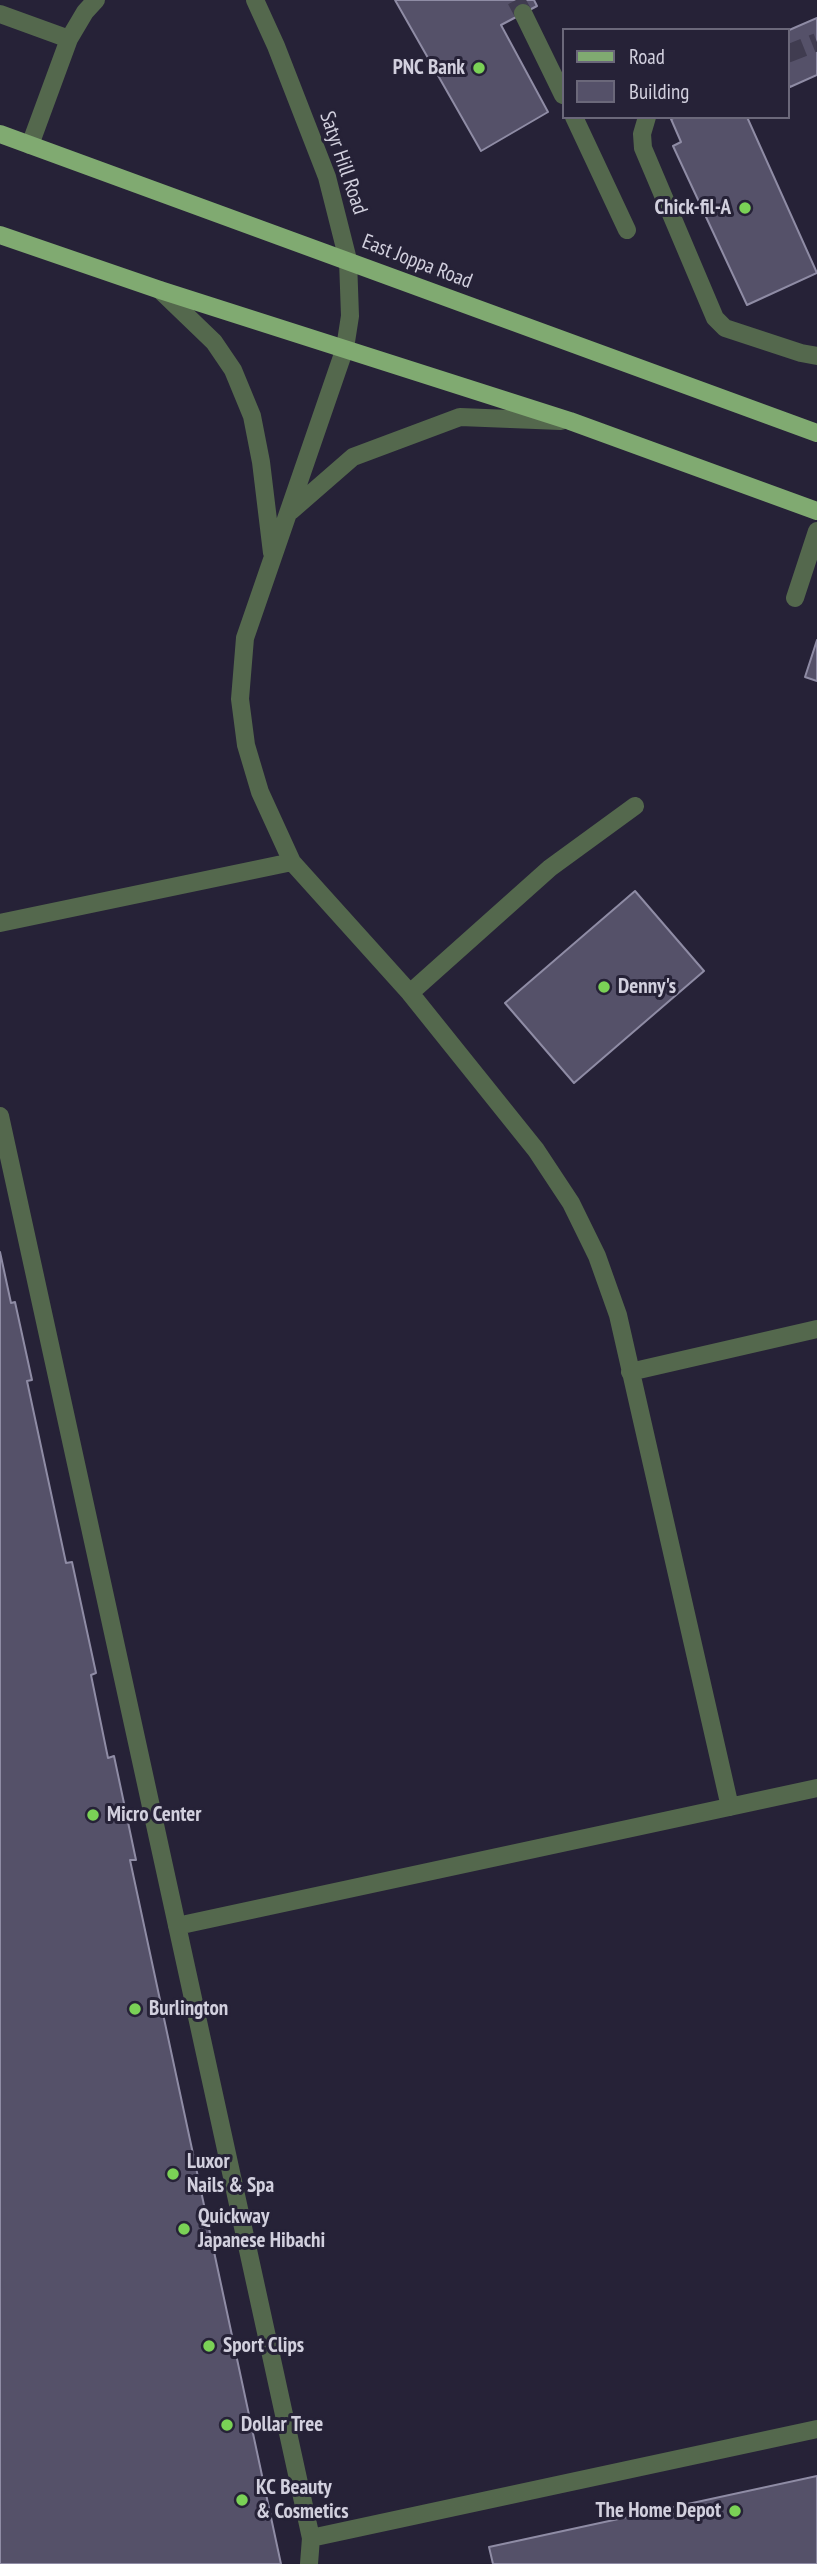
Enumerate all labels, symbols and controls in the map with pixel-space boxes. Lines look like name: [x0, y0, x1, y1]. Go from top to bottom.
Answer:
legend: [562, 28, 789, 119]
text: Road: [629, 43, 665, 70]
place label: PNC Bank: [393, 55, 465, 81]
marker: PNC Bank: [471, 60, 487, 76]
text: Building: [629, 78, 689, 105]
street label: Satyr Hill Road: [314, 108, 372, 218]
place label: Chick-fil-A: [654, 195, 731, 221]
marker: Chick-fil-A: [737, 200, 753, 216]
street label: East Joppa Road: [358, 229, 476, 295]
place label: Denny's: [618, 974, 676, 1000]
marker: Denny's: [596, 979, 612, 995]
place label: Micro Center: [107, 1802, 201, 1828]
marker: Micro Center: [85, 1807, 101, 1823]
place label: Burlington: [149, 1996, 228, 2022]
marker: Burlington: [127, 2001, 143, 2017]
place label: Luxor Nails & Spa: [187, 2149, 274, 2199]
marker: Luxor Nails & Spa: [165, 2166, 181, 2182]
place label: Quickway Japanese Hibachi: [198, 2204, 325, 2254]
marker: Quickway Japanese Hibachi: [176, 2221, 192, 2237]
place label: Sport Clips: [223, 2333, 304, 2359]
marker: Sport Clips: [201, 2338, 217, 2354]
place label: Dollar Tree: [241, 2412, 323, 2438]
marker: Dollar Tree: [219, 2417, 235, 2433]
place label: KC Beauty & Cosmetics: [256, 2475, 349, 2525]
marker: KC Beauty & Cosmetics: [234, 2492, 250, 2508]
place label: The Home Depot: [596, 2498, 721, 2524]
marker: The Home Depot: [727, 2503, 743, 2519]

